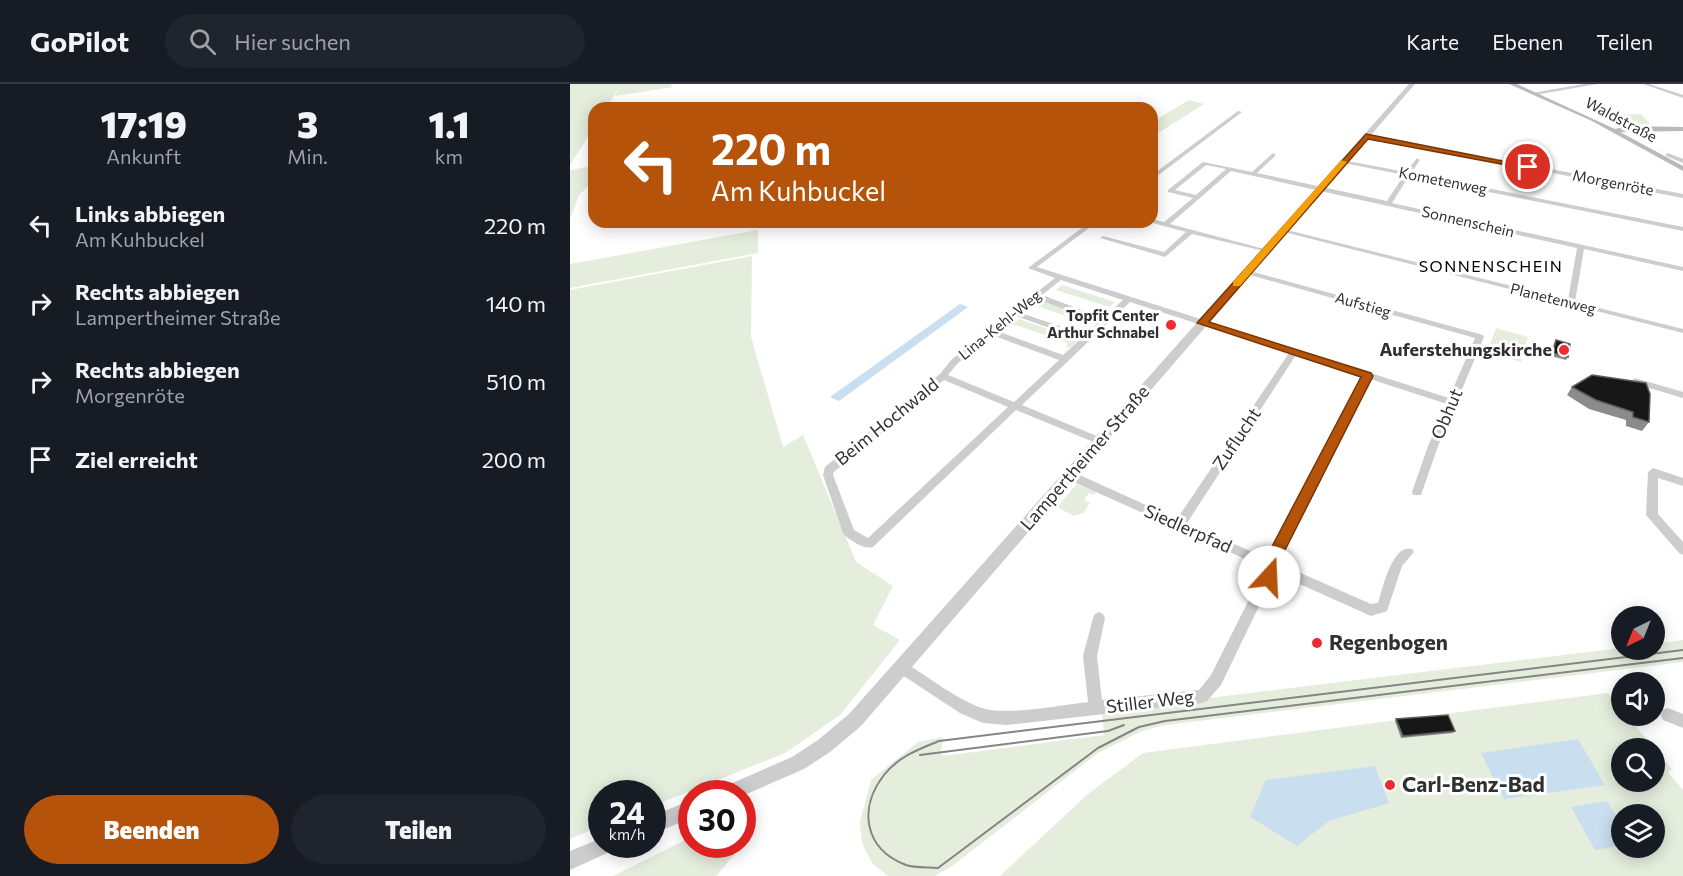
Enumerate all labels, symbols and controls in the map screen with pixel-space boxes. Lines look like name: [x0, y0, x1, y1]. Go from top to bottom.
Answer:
search box: [165, 14, 585, 68]
text: GoPilot: [30, 24, 129, 58]
icon: search: [186, 25, 219, 58]
text: Hier suchen: [234, 28, 351, 55]
text: Karte: [1406, 29, 1459, 54]
text: Ebenen: [1492, 29, 1563, 54]
text: Teilen: [1596, 29, 1653, 54]
street label: Waldstraße: [1583, 93, 1660, 146]
text: 17:19: [101, 101, 187, 145]
text: 3: [297, 101, 318, 145]
text: 1.1: [428, 101, 469, 145]
text: 220 m: [711, 122, 831, 174]
icon: left: [612, 126, 690, 204]
pin: [1502, 141, 1553, 192]
text: Ankunft: [106, 144, 181, 168]
text: Min.: [287, 144, 328, 168]
text: km: [435, 144, 463, 168]
icon: arrive: [1511, 150, 1544, 183]
street label: Kometenweg: [1398, 163, 1489, 197]
street label: Morgenröte: [1571, 165, 1655, 199]
text: Am Kuhbuckel: [711, 174, 886, 207]
text: Links abbiegen: [75, 200, 225, 227]
street label: Sonnenschein: [1420, 202, 1516, 240]
icon: left: [24, 209, 57, 242]
text: 220 m: [484, 212, 546, 239]
text: Am Kuhbuckel: [75, 227, 205, 251]
district label: SONNENSCHEIN: [1419, 256, 1563, 275]
text: Rechts abbiegen: [75, 278, 240, 305]
street label: Planetenweg: [1509, 279, 1598, 317]
street label: Lina-Kehl-Weg: [954, 285, 1044, 363]
icon: right: [24, 287, 57, 320]
street label: Aufstieg: [1333, 288, 1393, 321]
text: 140 m: [486, 290, 546, 317]
text: Lampertheimer Straße: [75, 305, 281, 329]
place label: Topfit Center Arthur Schnabel: [1047, 306, 1159, 341]
marker: Topfit Center Arthur Schnabel: [1164, 318, 1178, 332]
place label: Auferstehungskirche: [1379, 338, 1552, 360]
marker: Auferstehungskirche: [1557, 343, 1571, 357]
text: Rechts abbiegen: [75, 356, 240, 383]
icon: right: [24, 365, 57, 398]
text: 510 m: [486, 368, 546, 395]
street label: Beim Hochwald: [830, 373, 943, 470]
street label: Lampertheimer Straße: [1015, 380, 1153, 534]
text: Morgenröte: [75, 383, 185, 407]
street label: Obhut: [1426, 385, 1467, 442]
street label: Zuflucht: [1207, 403, 1265, 474]
icon: arrive: [24, 443, 57, 476]
text: Ziel erreicht: [75, 446, 198, 473]
text: 200 m: [482, 446, 546, 473]
street label: Siedlerpfad: [1141, 499, 1236, 557]
position arrow: [1237, 545, 1301, 609]
north arrow: [1611, 606, 1665, 660]
map controls: [1611, 606, 1665, 858]
place label: Regenbogen: [1329, 629, 1448, 654]
marker: Regenbogen: [1310, 636, 1324, 650]
button: sound: [1611, 672, 1665, 726]
street label: Stiller Weg: [1105, 685, 1195, 717]
button: search: [1611, 738, 1665, 792]
place label: Carl-Benz-Bad: [1402, 771, 1545, 796]
marker: Carl-Benz-Bad: [1383, 778, 1397, 792]
speed limit sign: 30: [678, 780, 756, 858]
text: 24: [609, 793, 645, 830]
button: Beenden: [24, 795, 279, 864]
button: Teilen: [291, 795, 546, 864]
button: layers: [1611, 804, 1665, 858]
text: km/h: [609, 825, 645, 843]

